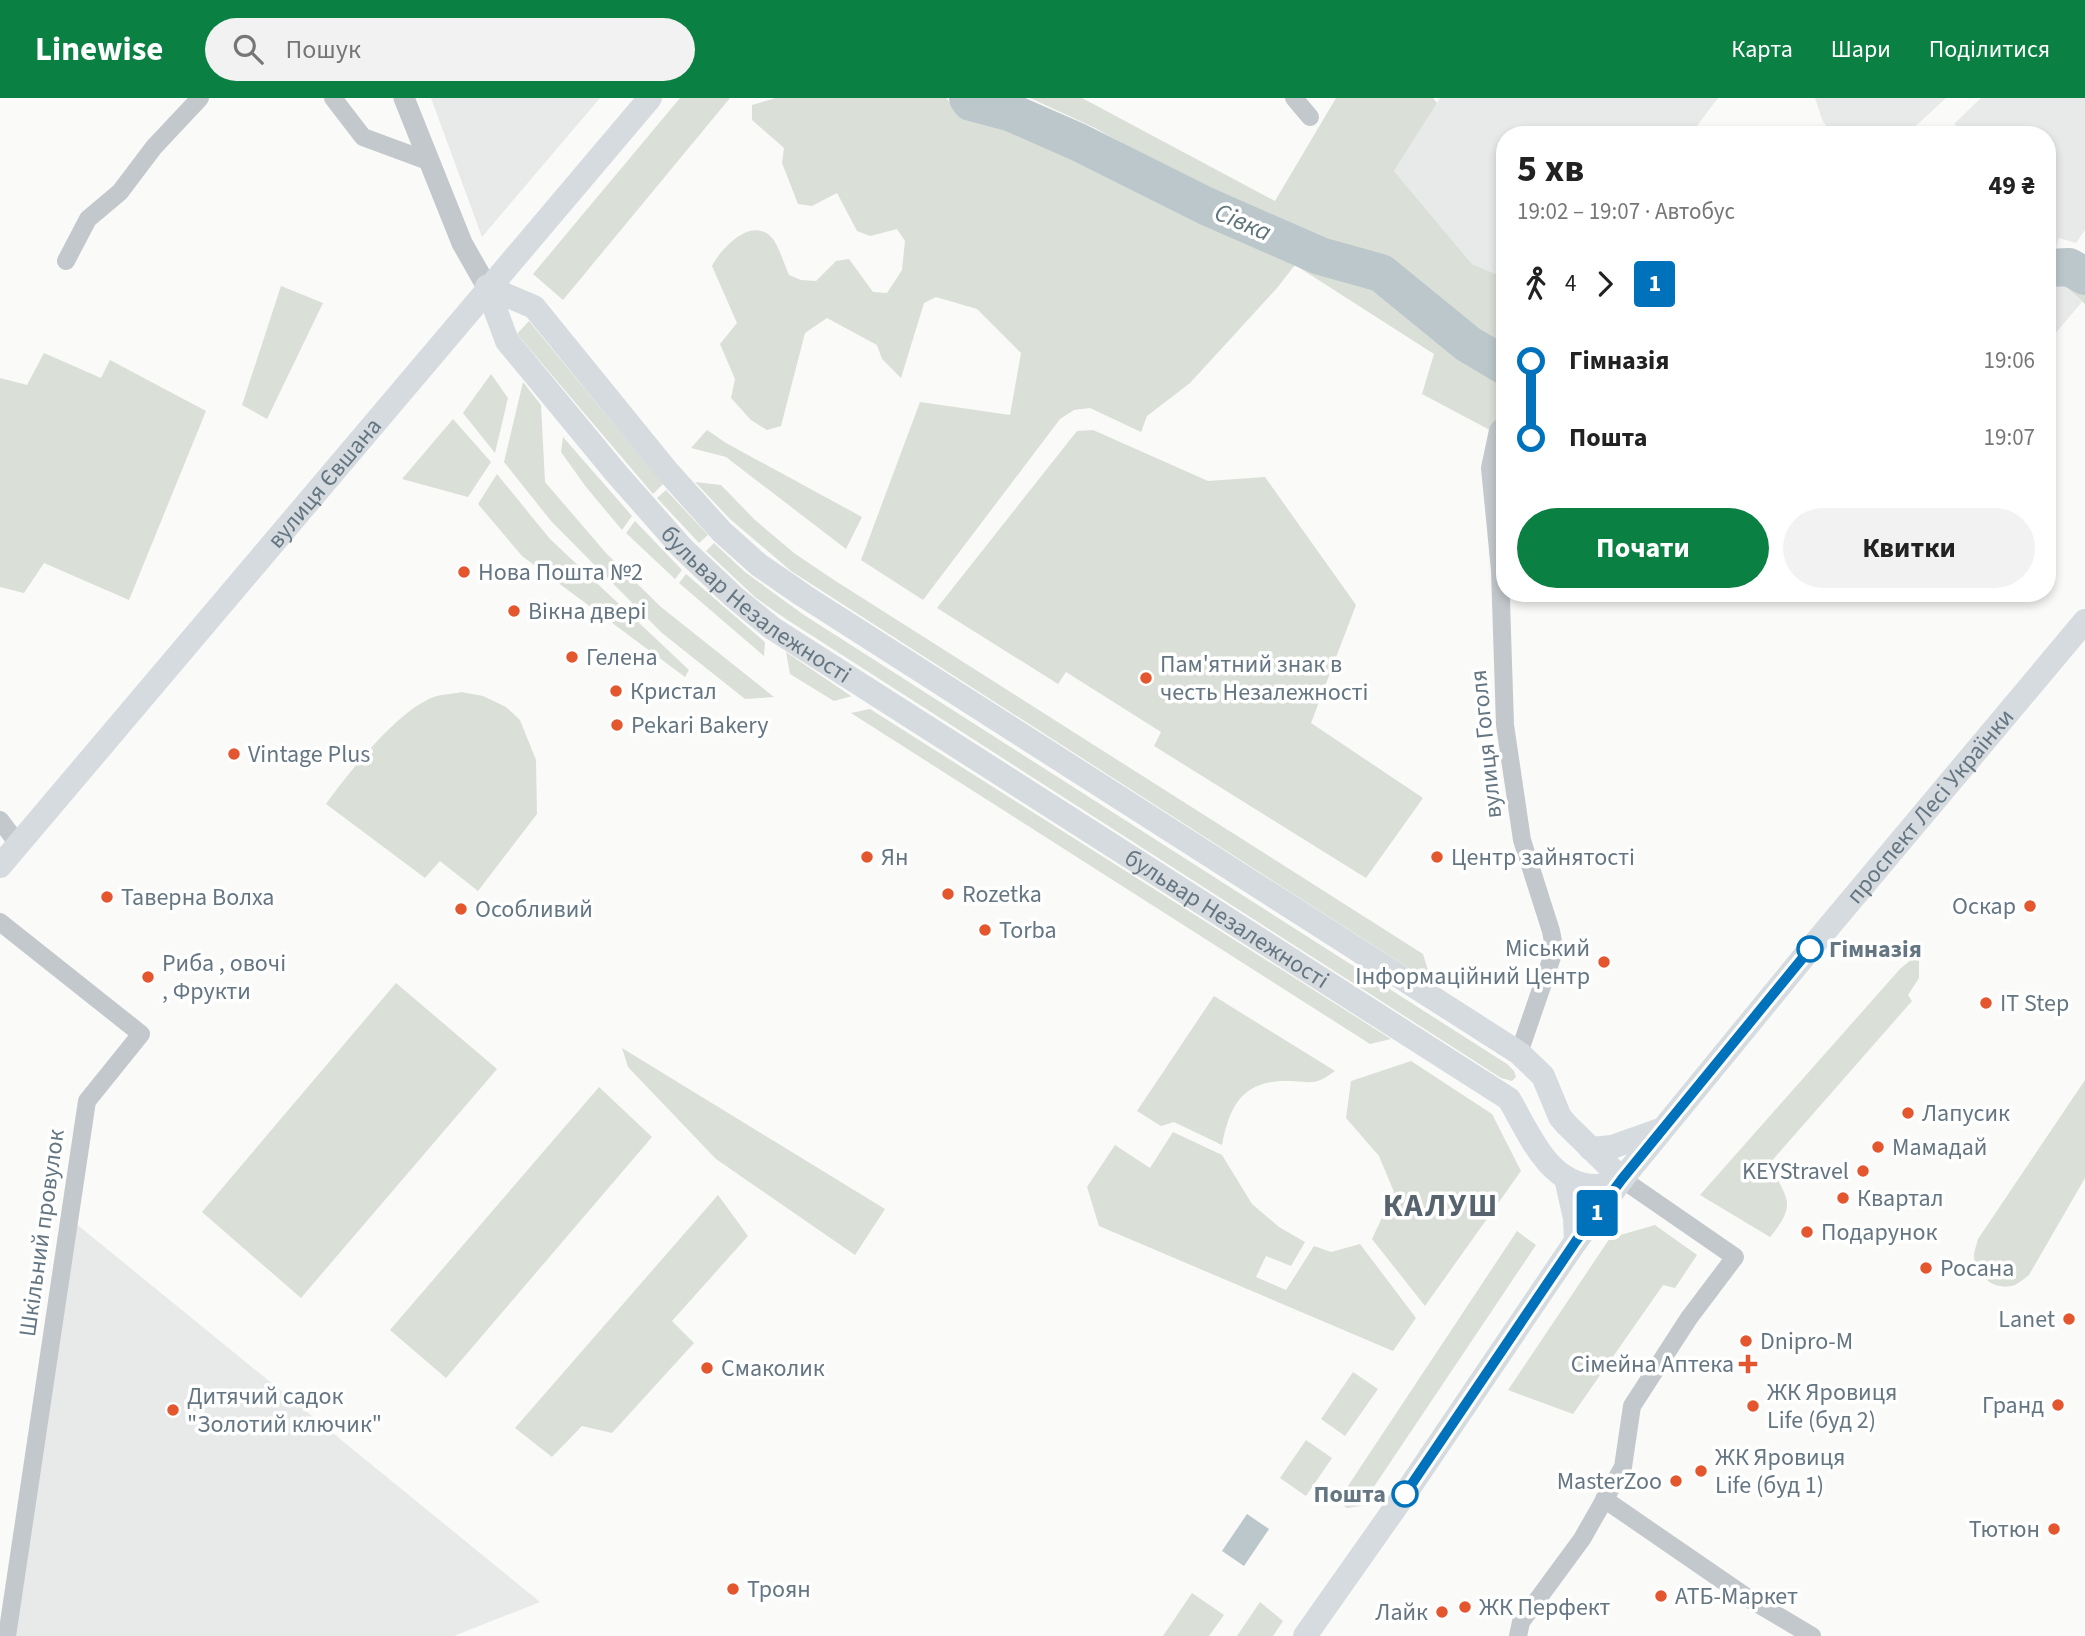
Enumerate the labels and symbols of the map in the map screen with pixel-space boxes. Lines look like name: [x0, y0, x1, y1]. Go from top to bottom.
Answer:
water label: Сівка: [1209, 194, 1277, 251]
street label: вулиця Євшана: [259, 410, 390, 556]
street label: бульвар Незалежності: [652, 518, 858, 692]
place label: Нова Пошта №2: [478, 555, 643, 590]
marker: Нова Пошта №2: [456, 564, 472, 580]
place label: Вікна двері: [528, 594, 646, 629]
marker: Вікна двері: [506, 603, 522, 619]
place label: Гелена: [586, 640, 658, 675]
place label: Пам'ятний знак в честь Незалежності: [1160, 647, 1368, 710]
marker: Гелена: [564, 649, 580, 665]
street label: вулиця Гоголя: [1461, 668, 1511, 820]
marker: Пам'ятний знак в честь Незалежності: [1138, 670, 1154, 686]
place label: Кристал: [630, 674, 717, 709]
marker: Кристал: [608, 683, 624, 699]
street label: проспект Лесі Українки: [1838, 701, 2022, 911]
place label: Pekari Bakery: [631, 708, 768, 743]
marker: Pekari Bakery: [609, 717, 625, 733]
place label: Vintage Plus: [248, 737, 370, 772]
marker: Vintage Plus: [226, 746, 242, 762]
place label: Ян: [881, 840, 908, 875]
street label: бульвар Незалежності: [1118, 840, 1336, 997]
place label: Центр зайнятості: [1451, 840, 1635, 875]
marker: Ян: [859, 849, 875, 865]
marker: Центр зайнятості: [1429, 849, 1445, 865]
place label: Rozetka: [962, 877, 1042, 912]
place label: Таверна Волха: [121, 880, 274, 915]
marker: Rozetka: [940, 886, 956, 902]
marker: Таверна Волха: [99, 889, 115, 905]
place label: Оскар: [1952, 889, 2016, 924]
place label: Особливий: [475, 892, 593, 927]
marker: Оскар: [2022, 898, 2038, 914]
marker: Особливий: [453, 901, 469, 917]
place label: Torba: [999, 913, 1057, 948]
marker: Torba: [977, 922, 993, 938]
place label: Міський Інформаційний Центр: [1355, 931, 1590, 994]
place label: Гімназія: [1829, 932, 1922, 967]
marker: Гімназія: [1797, 936, 1823, 962]
place label: Риба , овочі , Фрукти: [162, 946, 286, 1009]
marker: Міський Інформаційний Центр: [1596, 954, 1612, 970]
marker: Риба , овочі , Фрукти: [140, 969, 156, 985]
place label: IT Step: [2000, 986, 2069, 1021]
marker: IT Step: [1978, 995, 1994, 1011]
place label: Лапусик: [1922, 1096, 2010, 1131]
marker: Лапусик: [1900, 1105, 1916, 1121]
street label: Шкільний провулок: [10, 1127, 74, 1339]
place label: Мамадай: [1892, 1130, 1987, 1165]
marker: Мамадай: [1870, 1139, 1886, 1155]
place label: KEYStravel: [1742, 1154, 1849, 1189]
marker: KEYStravel: [1855, 1163, 1871, 1179]
place label: Квартал: [1857, 1181, 1943, 1216]
district label: КАЛУШ: [1383, 1183, 1499, 1229]
line badge: 1: [1574, 1190, 1620, 1236]
marker: Квартал: [1835, 1190, 1851, 1206]
place label: Подарунок: [1821, 1215, 1937, 1250]
marker: Подарунок: [1799, 1224, 1815, 1240]
place label: Росана: [1940, 1251, 2014, 1286]
marker: Росана: [1918, 1260, 1934, 1276]
place label: Lanet: [1998, 1302, 2055, 1337]
marker: Lanet: [2061, 1311, 2077, 1327]
place label: Dnipro-M: [1760, 1324, 1853, 1359]
marker: Dnipro-M: [1738, 1333, 1754, 1349]
place label: Сімейна Аптека: [1571, 1347, 1734, 1382]
place label: Смаколик: [721, 1351, 825, 1386]
marker: Сімейна Аптека: [1740, 1356, 1756, 1372]
marker: Смаколик: [699, 1360, 715, 1376]
place label: ЖК Яровиця Life (буд 2): [1767, 1375, 1897, 1438]
place label: Дитячий садок "Золотий ключик": [187, 1379, 382, 1442]
place label: Гранд: [1982, 1388, 2044, 1423]
marker: Гранд: [2050, 1397, 2066, 1413]
marker: ЖК Яровиця Life (буд 2): [1745, 1398, 1761, 1414]
marker: Дитячий садок "Золотий ключик": [165, 1402, 181, 1418]
place label: ЖК Яровиця Life (буд 1): [1715, 1440, 1845, 1503]
marker: ЖК Яровиця Life (буд 1): [1693, 1463, 1709, 1479]
place label: MasterZoo: [1557, 1464, 1662, 1499]
marker: MasterZoo: [1668, 1473, 1684, 1489]
place label: Пошта: [1314, 1477, 1386, 1512]
marker: Пошта: [1392, 1481, 1418, 1507]
place label: Тютюн: [1969, 1512, 2040, 1547]
marker: Тютюн: [2046, 1521, 2062, 1537]
place label: Троян: [747, 1572, 811, 1607]
place label: АТБ-Маркет: [1675, 1579, 1798, 1614]
marker: Троян: [725, 1581, 741, 1597]
marker: АТБ-Маркет: [1653, 1588, 1669, 1604]
place label: ЖК Перфект: [1479, 1590, 1610, 1625]
place label: Лайк: [1375, 1595, 1428, 1630]
marker: ЖК Перфект: [1457, 1599, 1473, 1615]
marker: Лайк: [1434, 1604, 1450, 1620]

